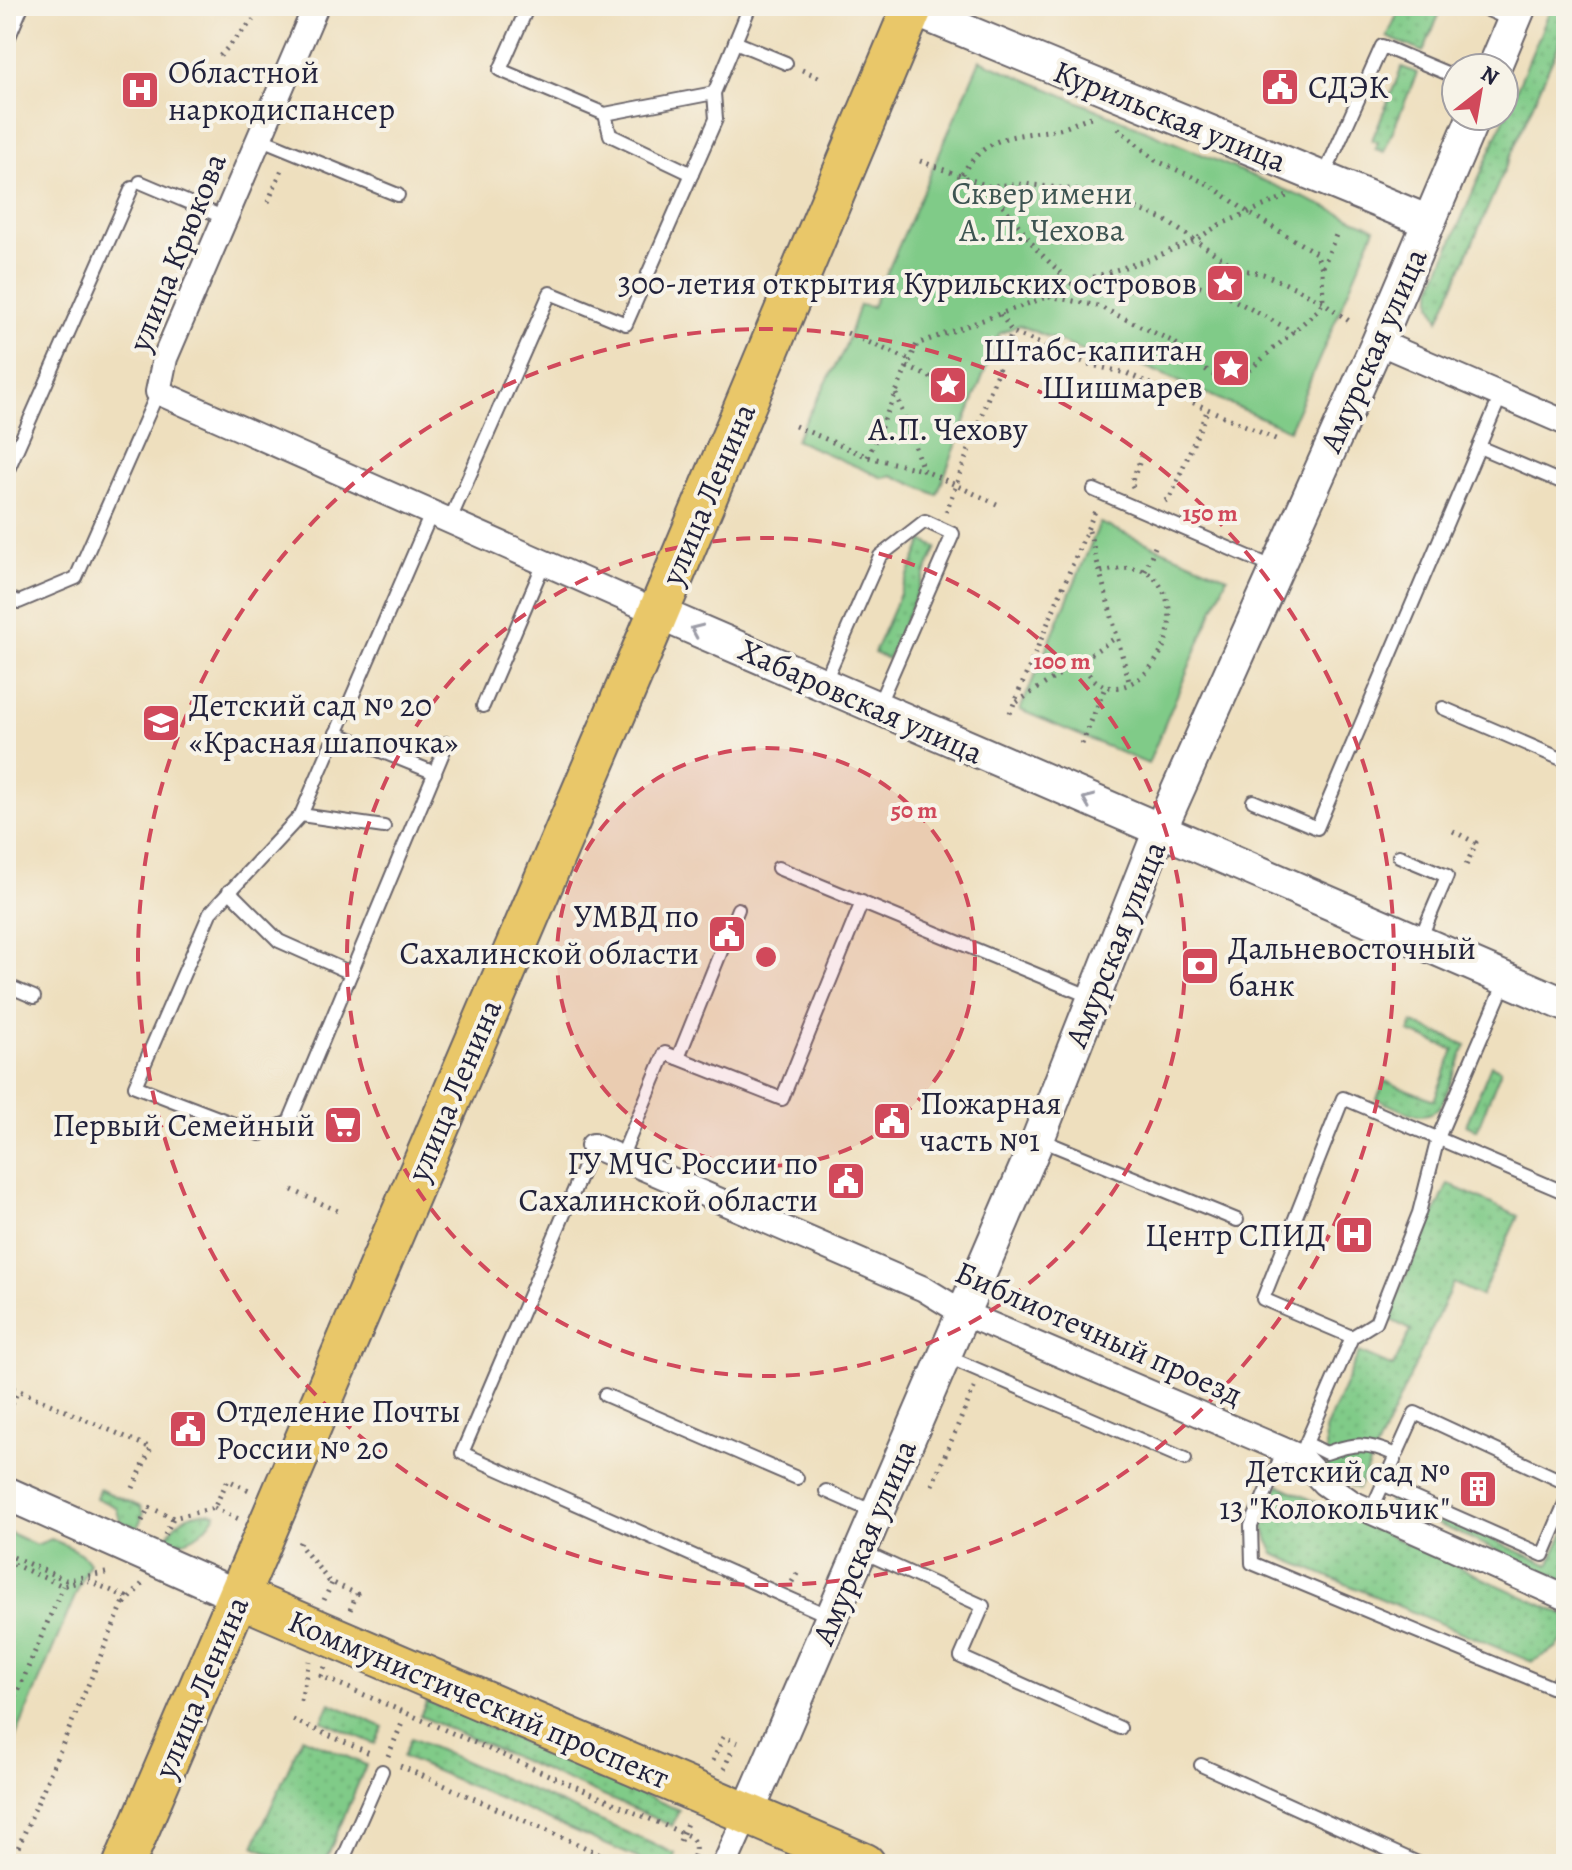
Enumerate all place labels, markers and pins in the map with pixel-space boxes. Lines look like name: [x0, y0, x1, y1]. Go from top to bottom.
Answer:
place label: Областной наркодиспансер: [168, 50, 395, 131]
place label: СДЭК: [1308, 65, 1389, 109]
public building icon: СДЭК: [1259, 66, 1301, 108]
hospital icon: Областной наркодиспансер: [119, 69, 161, 111]
place label: 300-летия открытия Курильских островов: [618, 261, 1197, 305]
place icon: 300-летия открытия Курильских островов: [1204, 262, 1246, 304]
place label: Штабс-капитан Шишмарев: [983, 328, 1203, 409]
place icon: Штабс-капитан Шишмарев: [1210, 347, 1252, 389]
place icon: А.П. Чехову: [927, 364, 969, 406]
place label: А.П. Чехову: [867, 407, 1028, 451]
place label: Детский сад № 20 «Красная шапочка»: [189, 683, 458, 764]
school or university icon: Детский сад № 20 «Красная шапочка»: [140, 702, 182, 744]
place label: УМВД по Сахалинской области: [400, 894, 699, 975]
public building icon: УМВД по Сахалинской области: [706, 913, 748, 955]
place label: Дальневосточный банк: [1228, 926, 1476, 1007]
centre of rings: [752, 943, 780, 971]
bank icon: Дальневосточный банк: [1179, 945, 1221, 987]
place label: Пожарная часть №1: [920, 1081, 1061, 1162]
public building icon: Пожарная часть №1: [871, 1100, 913, 1142]
place label: Первый Семейный: [52, 1103, 315, 1147]
supermarket icon: Первый Семейный: [322, 1104, 364, 1146]
place label: ГУ МЧС России по Сахалинской области: [519, 1141, 818, 1222]
public building icon: ГУ МЧС России по Сахалинской области: [825, 1160, 867, 1202]
place label: Центр СПИД: [1145, 1213, 1326, 1257]
hospital icon: Центр СПИД: [1333, 1214, 1375, 1256]
place label: Отделение Почты России № 20: [216, 1389, 461, 1470]
public building icon: Отделение Почты России № 20: [167, 1408, 209, 1450]
place label: Детский сад № 13 "Колокольчик": [1219, 1449, 1450, 1530]
building icon: Детский сад № 13 "Колокольчик": [1457, 1468, 1499, 1510]

